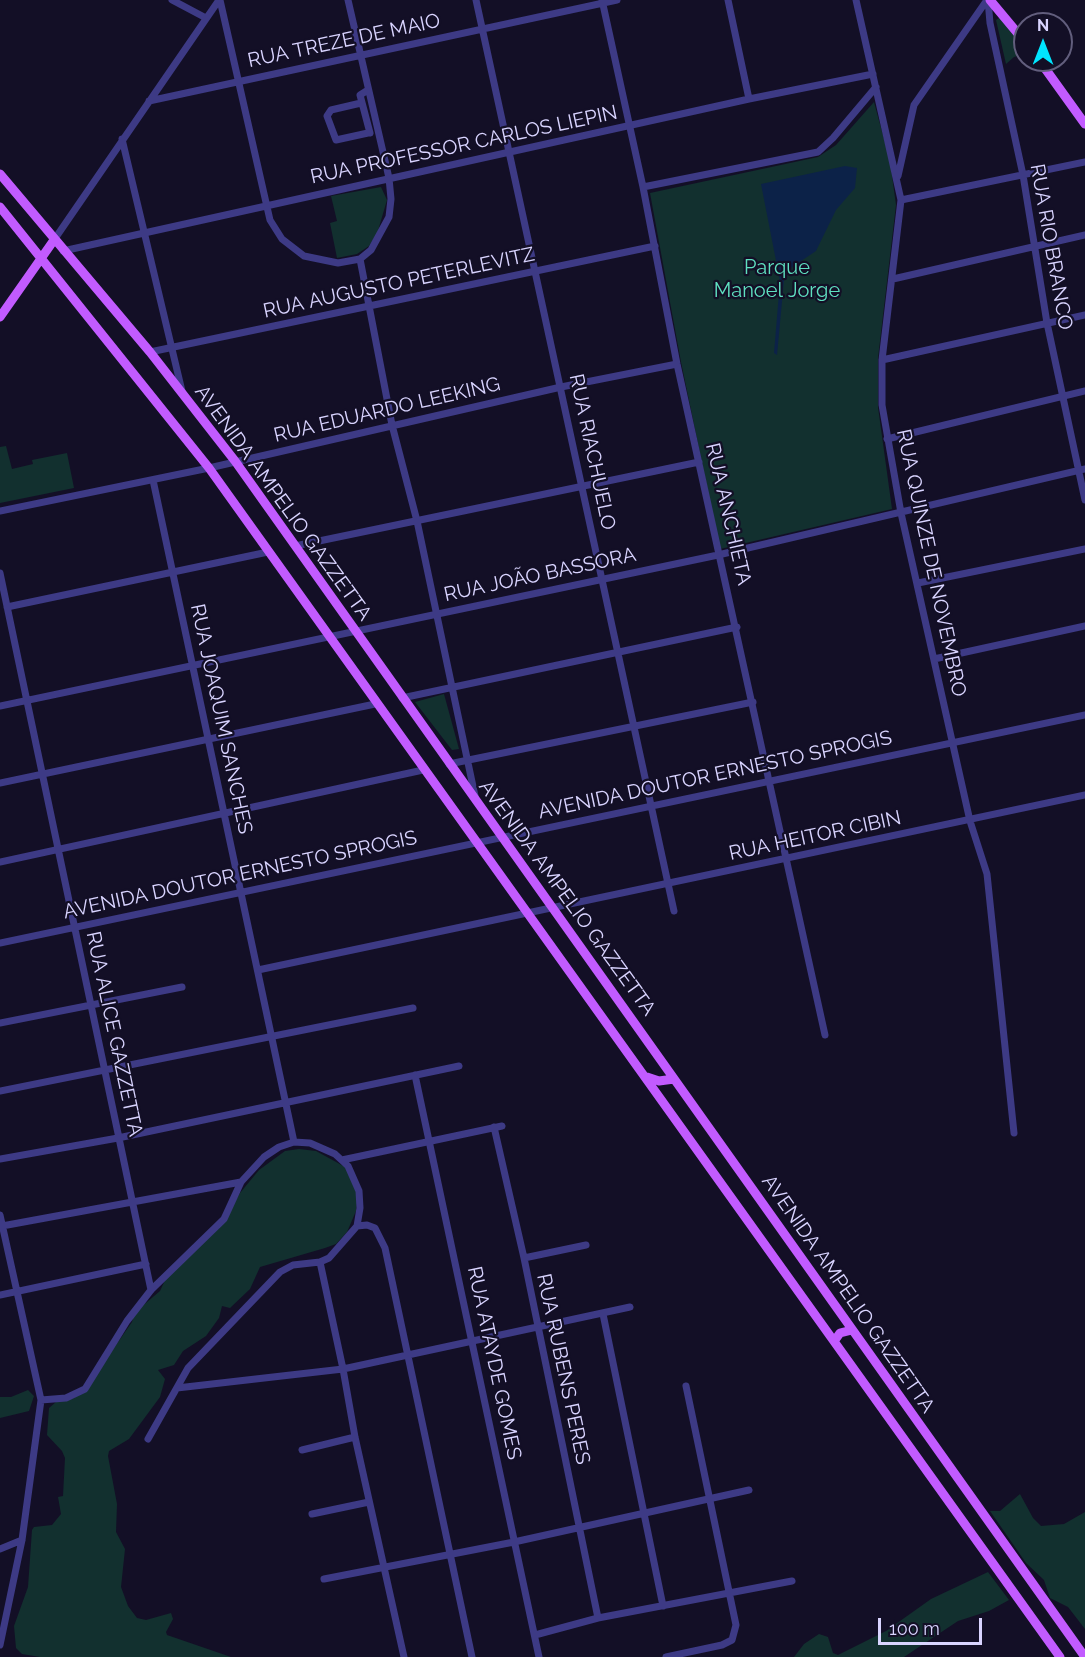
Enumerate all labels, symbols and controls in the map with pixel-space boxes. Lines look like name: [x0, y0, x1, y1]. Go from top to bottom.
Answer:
street label: RUA TREZE DE MAIO: [246, 9, 442, 73]
north arrow: [1013, 12, 1073, 72]
text: N: [1037, 16, 1049, 35]
street label: RUA PROFESSOR CARLOS LIEPIN: [308, 101, 620, 189]
street label: RUA RIO BRANCO: [1025, 162, 1077, 332]
street label: RUA AUGUSTO PETERLEVITZ: [261, 242, 537, 324]
park label: Parque Manoel Jorge: [714, 256, 840, 303]
street label: RUA EDUARDO LEEKING: [271, 372, 503, 448]
street label: RUA RIACHUELO: [564, 372, 620, 532]
street label: AVENIDA AMPELIO GAZZETTA: [190, 381, 376, 625]
street label: RUA QUINZE DE NOVEMBRO: [891, 427, 971, 699]
street label: RUA ANCHIETA: [700, 441, 756, 587]
street label: RUA JOÃO BASSORA: [442, 543, 638, 607]
street label: RUA JOAQUIM SANCHES: [185, 602, 257, 836]
street label: AVENIDA DOUTOR ERNESTO SPROGIS: [536, 726, 894, 824]
street label: AVENIDA AMPELIO GAZZETTA: [474, 776, 660, 1020]
street label: RUA HEITOR CIBIN: [727, 806, 903, 866]
street label: AVENIDA DOUTOR ERNESTO SPROGIS: [61, 826, 419, 924]
street label: RUA ALICE GAZZETTA: [81, 929, 147, 1139]
street label: AVENIDA AMPELIO GAZZETTA: [756, 1170, 940, 1418]
street label: RUA ATAYDE GOMES: [462, 1264, 526, 1462]
street label: RUA RUBENS PERES: [531, 1271, 595, 1467]
scale bar: [881, 1606, 984, 1644]
text: 100 m: [889, 1618, 940, 1639]

